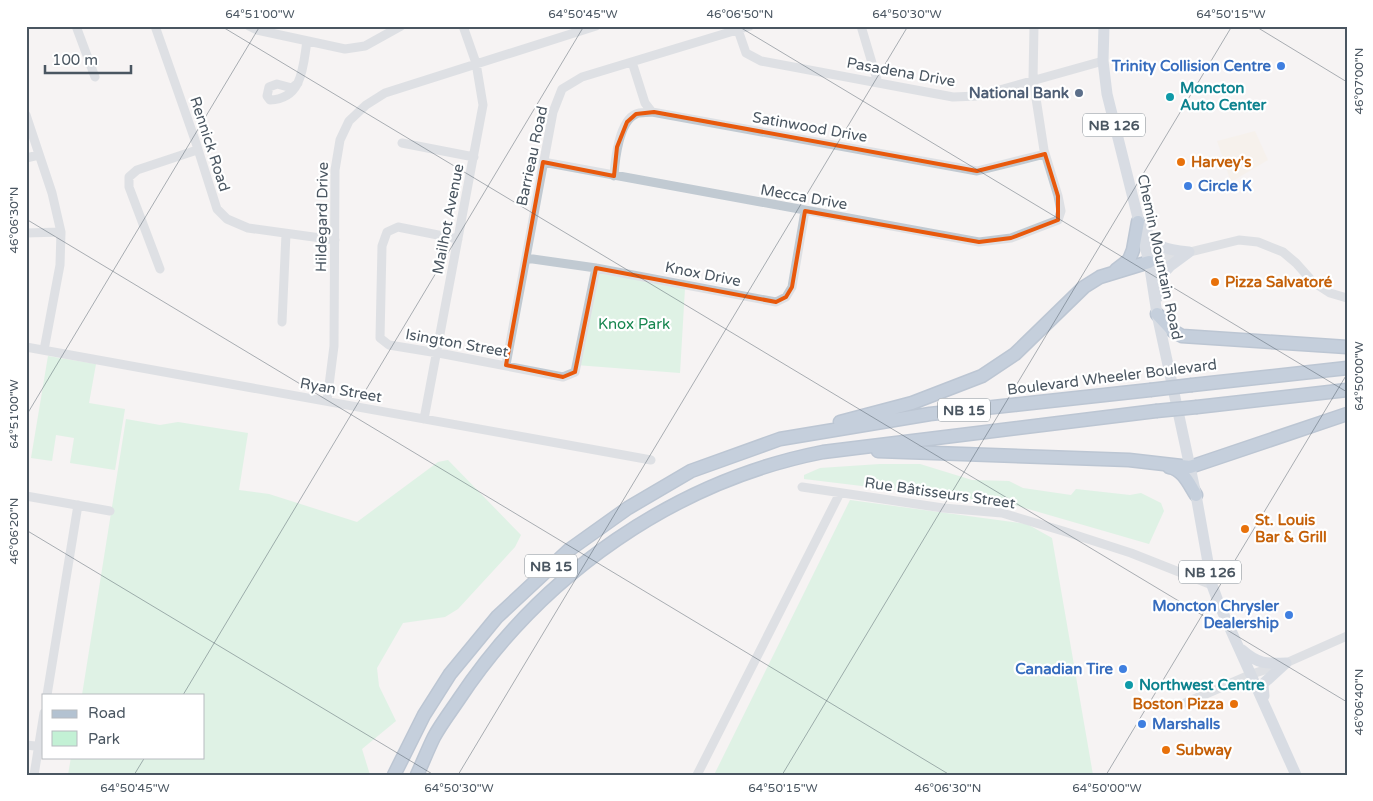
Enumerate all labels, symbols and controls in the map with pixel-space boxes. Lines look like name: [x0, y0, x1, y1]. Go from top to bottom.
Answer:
text: 64°51'00"W: [225, 7, 295, 21]
text: 64°50'45"W: [548, 7, 618, 21]
text: 46°06'50"N: [707, 7, 773, 21]
text: 64°50'30"W: [872, 7, 942, 21]
text: 64°50'15"W: [1196, 7, 1266, 21]
scale bar: [45, 42, 131, 74]
text: 46°07'00"N: [1352, 48, 1366, 114]
text: 100 m: [52, 51, 98, 69]
street label: Pasadena Drive: [845, 54, 957, 90]
place label: Trinity Collision Centre: [1111, 57, 1272, 76]
marker: Trinity Collision Centre: [1275, 60, 1287, 72]
place label: Moncton Auto Center: [1180, 79, 1267, 114]
place label: National Bank: [969, 84, 1069, 102]
marker: National Bank: [1073, 87, 1085, 99]
marker: Moncton Auto Center: [1164, 91, 1176, 103]
street label: Rennick Road: [186, 94, 234, 194]
street label: Barrieau Road: [513, 104, 551, 208]
street label: Satinwood Drive: [751, 108, 869, 146]
road number: NB 126: [1083, 114, 1145, 136]
place label: Harvey's: [1191, 153, 1251, 172]
marker: Harvey's: [1175, 156, 1187, 168]
street label: Hildegard Drive: [312, 162, 332, 272]
street label: Mailhot Avenue: [428, 162, 468, 276]
street label: Chemin Mountain Road: [1134, 173, 1186, 341]
place label: Circle K: [1198, 177, 1252, 195]
street label: Mecca Drive: [759, 180, 849, 214]
marker: Circle K: [1182, 180, 1194, 192]
text: 46°06'30"N: [7, 187, 21, 253]
street label: Knox Drive: [663, 258, 743, 290]
place label: Pizza Salvatoré: [1225, 273, 1333, 291]
marker: Pizza Salvatoré: [1209, 276, 1221, 288]
park label: Knox Park: [598, 315, 670, 333]
street label: Isington Street: [404, 325, 510, 361]
text: 64°50'00"W: [1352, 341, 1366, 411]
street label: Boulevard Wheeler Boulevard: [1006, 355, 1218, 399]
street label: Ryan Street: [299, 374, 384, 406]
text: 64°51'00"W: [7, 379, 21, 449]
road number: NB 15: [938, 398, 990, 422]
street label: Rue Bâtisseurs Street: [863, 474, 1017, 513]
text: 46°06'20"N: [7, 498, 21, 564]
place label: St. Louis Bar & Grill: [1255, 511, 1327, 546]
marker: St. Louis Bar & Grill: [1239, 523, 1251, 535]
road number: NB 15: [525, 554, 577, 578]
road number: NB 126: [1179, 560, 1241, 584]
place label: Moncton Chrysler Dealership: [1152, 597, 1280, 633]
marker: Moncton Chrysler Dealership: [1283, 609, 1295, 621]
place label: Canadian Tire: [1015, 660, 1113, 678]
marker: Canadian Tire: [1117, 663, 1129, 675]
text: 46°06'40"N: [1352, 669, 1366, 735]
place label: Northwest Centre: [1139, 676, 1265, 694]
marker: Northwest Centre: [1123, 679, 1135, 691]
legend: [42, 694, 205, 758]
place label: Boston Pizza: [1133, 695, 1224, 713]
marker: Boston Pizza: [1228, 698, 1240, 710]
text: Road: [88, 704, 126, 722]
place label: Marshalls: [1152, 715, 1220, 733]
marker: Marshalls: [1136, 718, 1148, 730]
text: Park: [88, 730, 120, 748]
place label: Subway: [1176, 741, 1232, 760]
marker: Subway: [1160, 744, 1172, 756]
text: 64°50'45"W: [100, 781, 170, 795]
text: 64°50'30"W: [424, 781, 494, 795]
text: 64°50'15"W: [748, 781, 818, 795]
text: 46°06'30"N: [915, 781, 981, 795]
text: 64°50'00"W: [1072, 781, 1142, 795]

